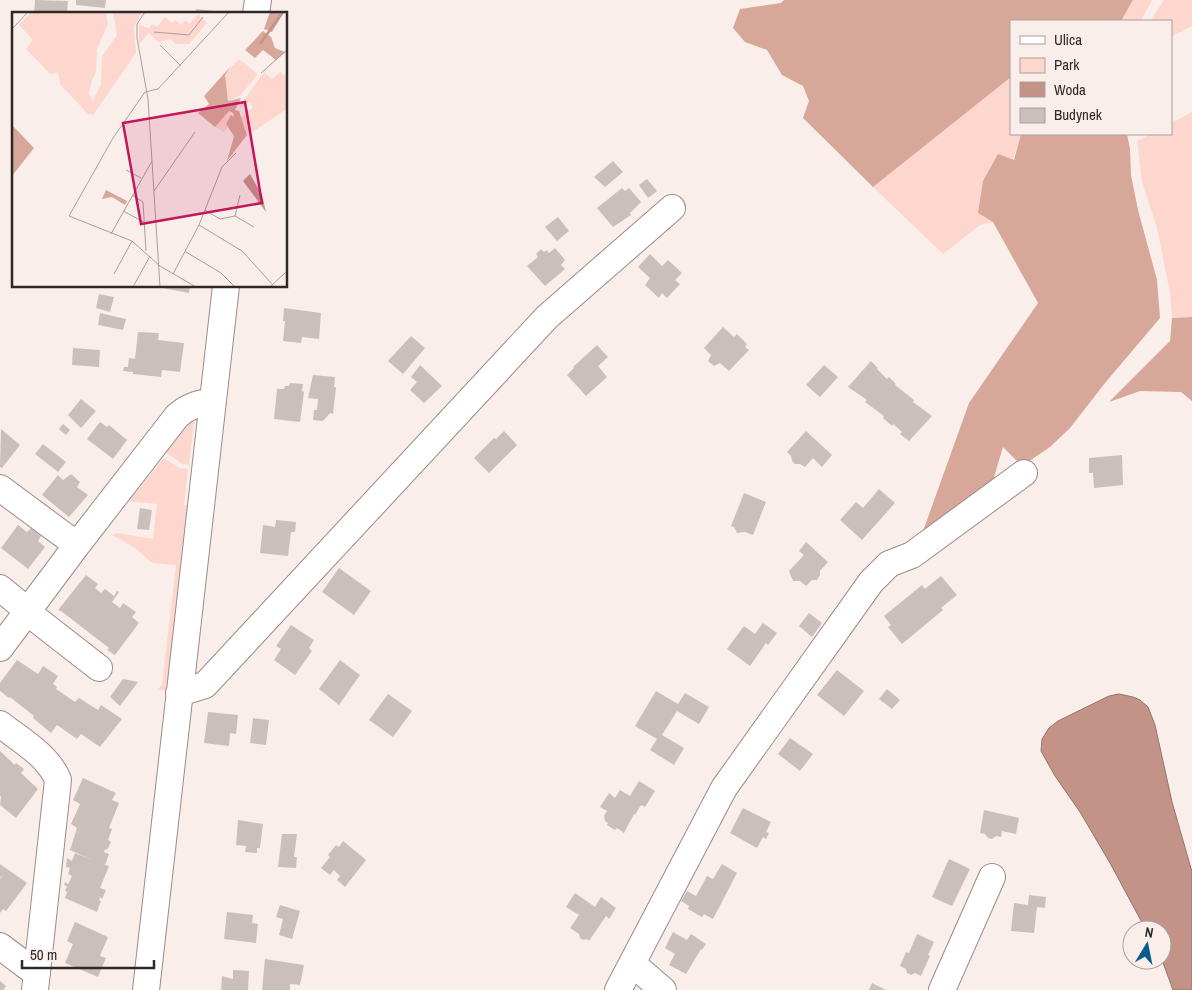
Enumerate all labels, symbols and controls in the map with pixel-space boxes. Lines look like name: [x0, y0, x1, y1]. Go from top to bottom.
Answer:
inset map: [12, 12, 288, 288]
legend: [1010, 20, 1172, 135]
text: Ulica: [1054, 29, 1082, 50]
text: Park: [1054, 54, 1080, 75]
text: Woda: [1054, 79, 1086, 100]
text: Budynek: [1054, 104, 1103, 125]
north arrow: [1122, 920, 1172, 970]
text: N: [1144, 923, 1155, 942]
scale bar: [22, 938, 155, 970]
text: 50 m: [30, 944, 57, 965]

